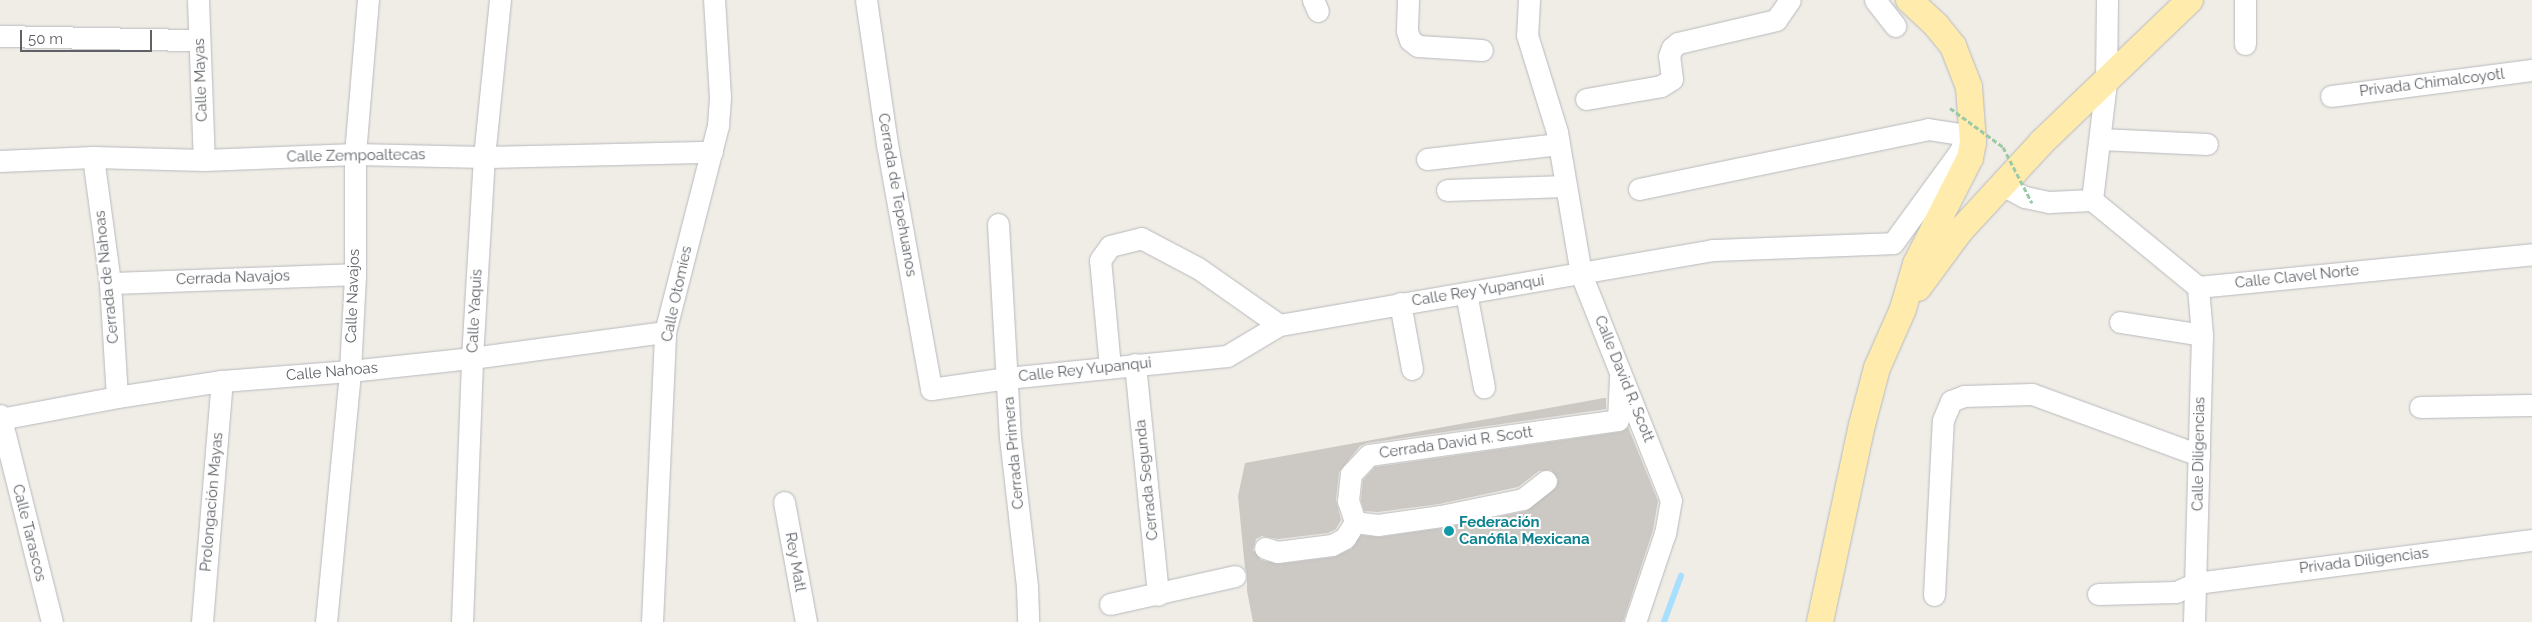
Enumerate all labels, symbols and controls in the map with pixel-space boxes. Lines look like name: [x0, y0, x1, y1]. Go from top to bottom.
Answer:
scale bar: [22, 20, 155, 52]
text: 50 m: [28, 30, 63, 48]
street label: Calle Mayas: [191, 38, 211, 122]
street label: Privada Chimalcoyotl: [2358, 65, 2506, 101]
street label: Cerrada de Tepehuanos: [874, 112, 920, 278]
street label: Calle Zempoaltecas: [286, 146, 426, 166]
street label: Cerrada de Nahoas: [91, 210, 123, 344]
street label: Calle Otomíes: [658, 244, 696, 344]
street label: Calle Navajos: [342, 249, 364, 343]
street label: Calle Clavel Norte: [2234, 261, 2360, 293]
street label: Cerrada Navajos: [176, 267, 290, 289]
street label: Calle Yaquis: [464, 268, 486, 354]
street label: Calle Rey Yupanqui: [1410, 272, 1546, 310]
street label: Calle David R. Scott: [1590, 313, 1658, 445]
street label: Calle Rey Yupanqui: [1017, 354, 1153, 386]
street label: Calle Nahoas: [285, 359, 379, 385]
street label: Cerrada Primera: [1000, 396, 1028, 510]
street label: Calle Diligencias: [2189, 397, 2209, 511]
street label: Cerrada Segunda: [1132, 419, 1162, 541]
street label: Cerrada David R. Scott: [1378, 423, 1534, 463]
street label: Prolongación Mayas: [197, 432, 227, 572]
street label: Calle Tarascos: [8, 482, 50, 584]
place label: Federación Canófila Mexicana: [1459, 513, 1590, 548]
marker: Federación Canófila Mexicana: [1443, 525, 1455, 537]
street label: Rey Matl: [781, 531, 809, 593]
street label: Privada Diligencias: [2298, 544, 2430, 578]

